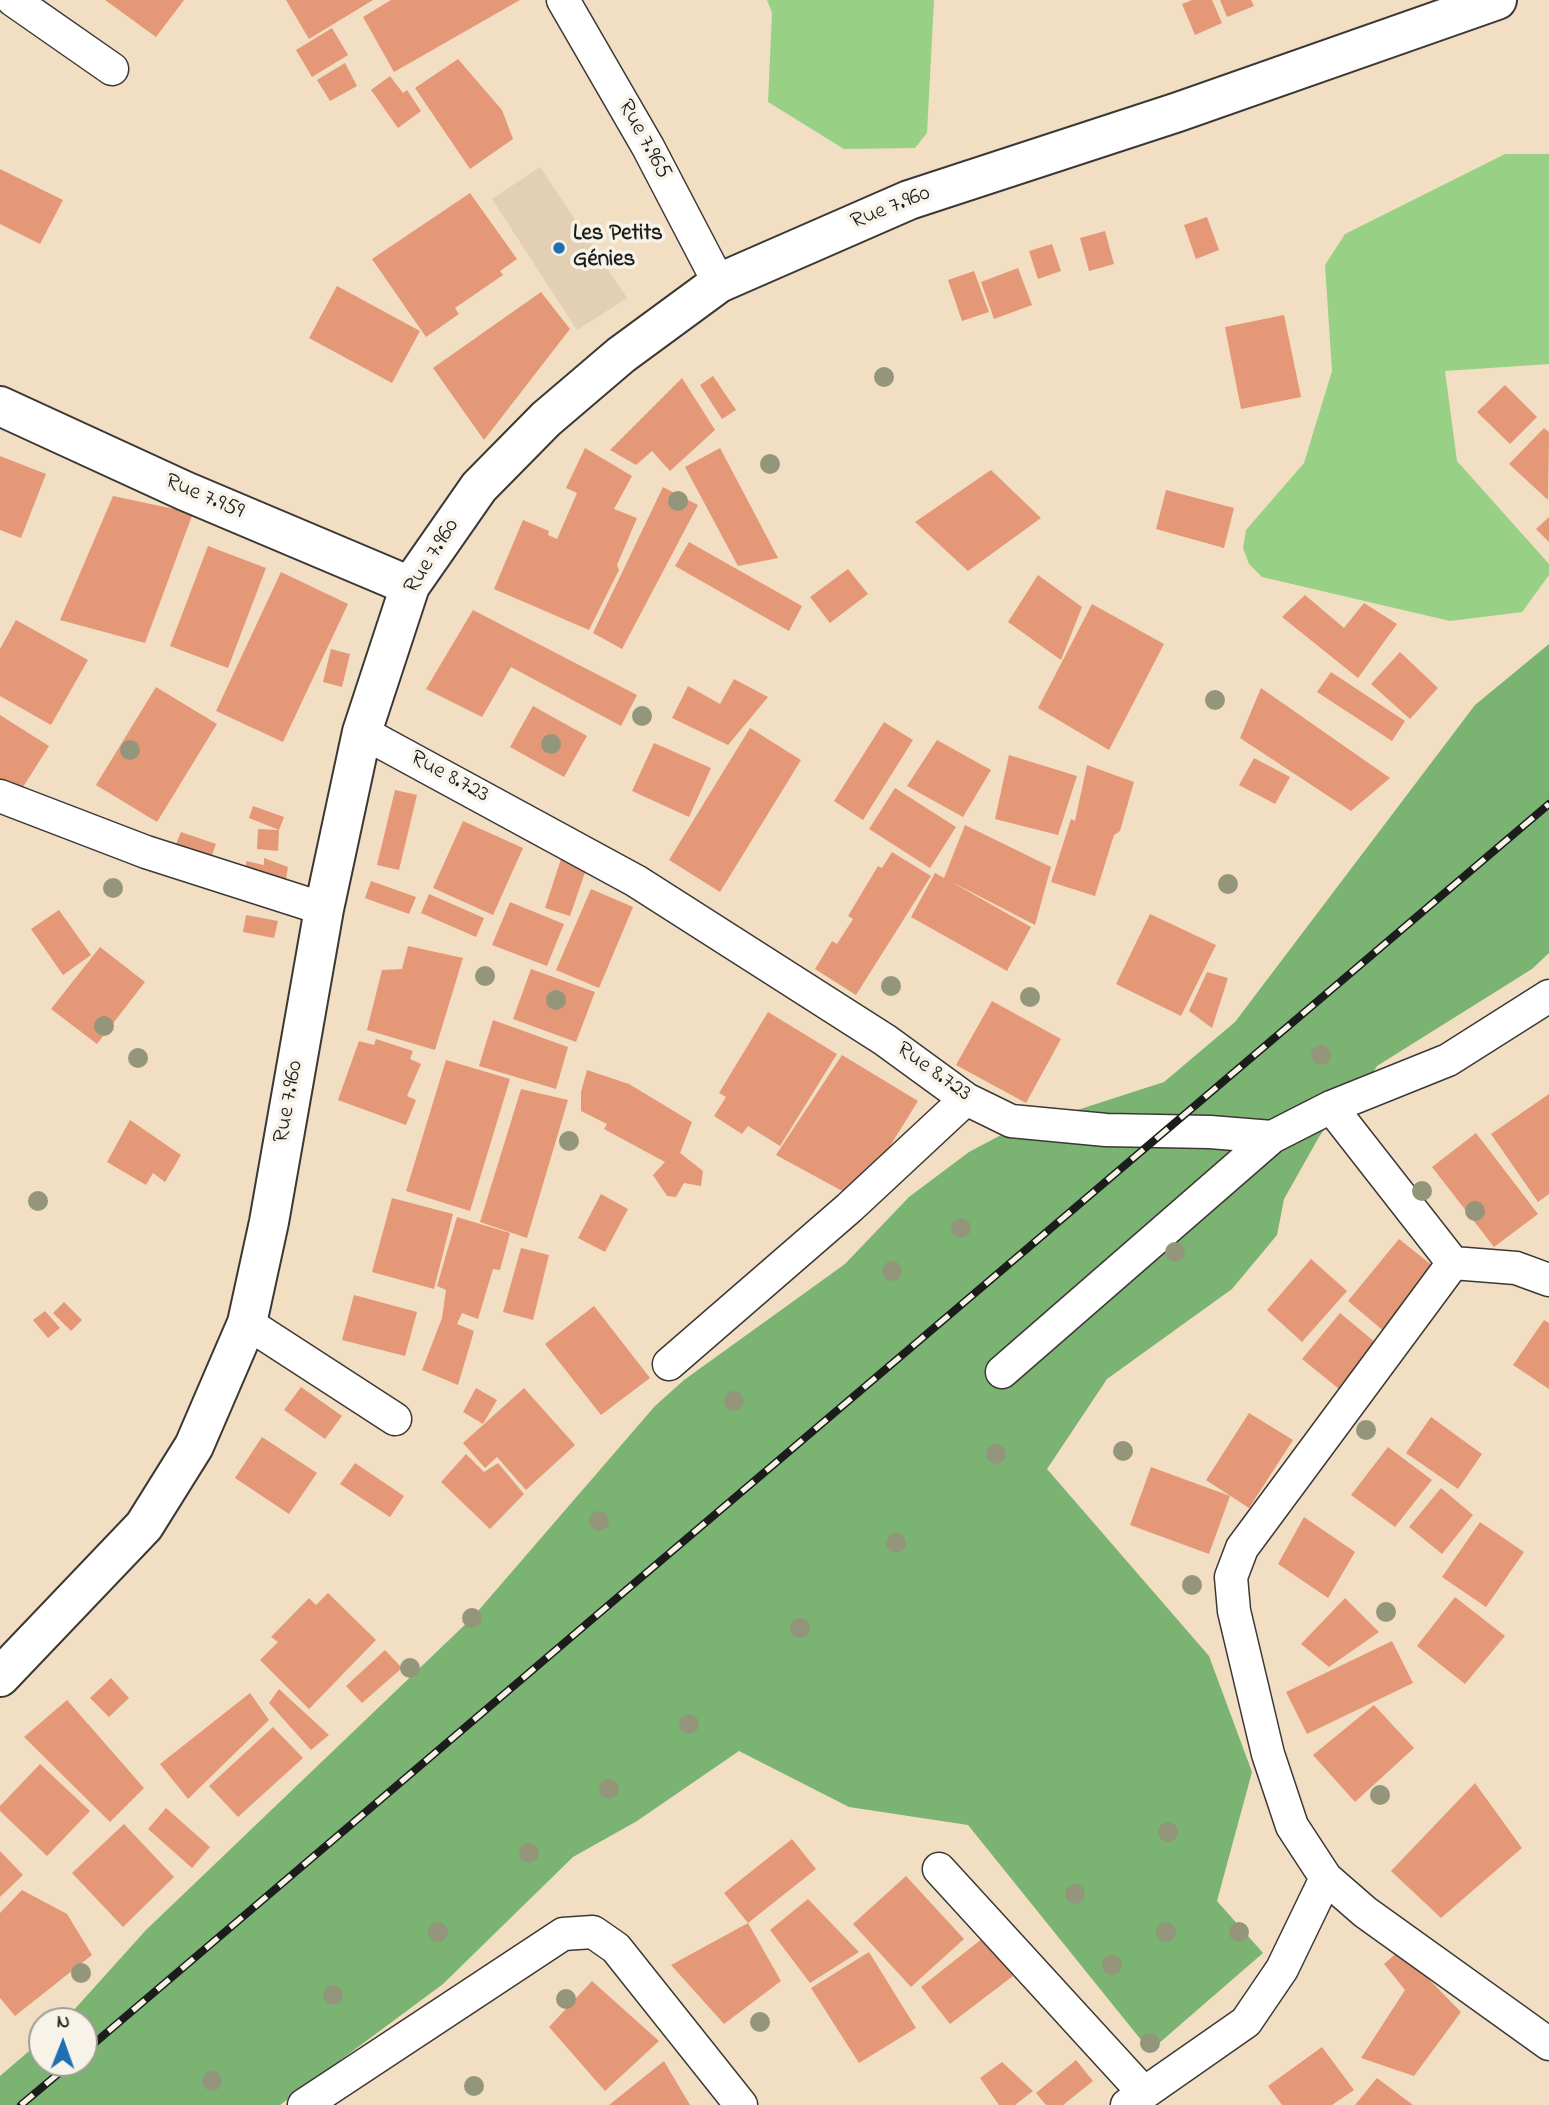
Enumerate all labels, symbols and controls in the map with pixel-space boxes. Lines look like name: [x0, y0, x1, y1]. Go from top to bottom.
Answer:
street label: Rue 7.965: [610, 96, 676, 184]
street label: Rue 7.960: [847, 181, 935, 237]
place label: Les Petits Génies: [573, 221, 663, 275]
marker: Les Petits Génies: [551, 240, 567, 256]
street label: Rue 7.959: [160, 469, 248, 527]
street label: Rue 7.960: [399, 514, 467, 600]
street label: Rue 8.723: [405, 746, 493, 810]
street label: Rue 8.723: [890, 1037, 976, 1109]
street label: Rue 7.960: [269, 1059, 311, 1145]
north arrow: [28, 2007, 98, 2077]
text: N: [57, 2009, 70, 2036]

